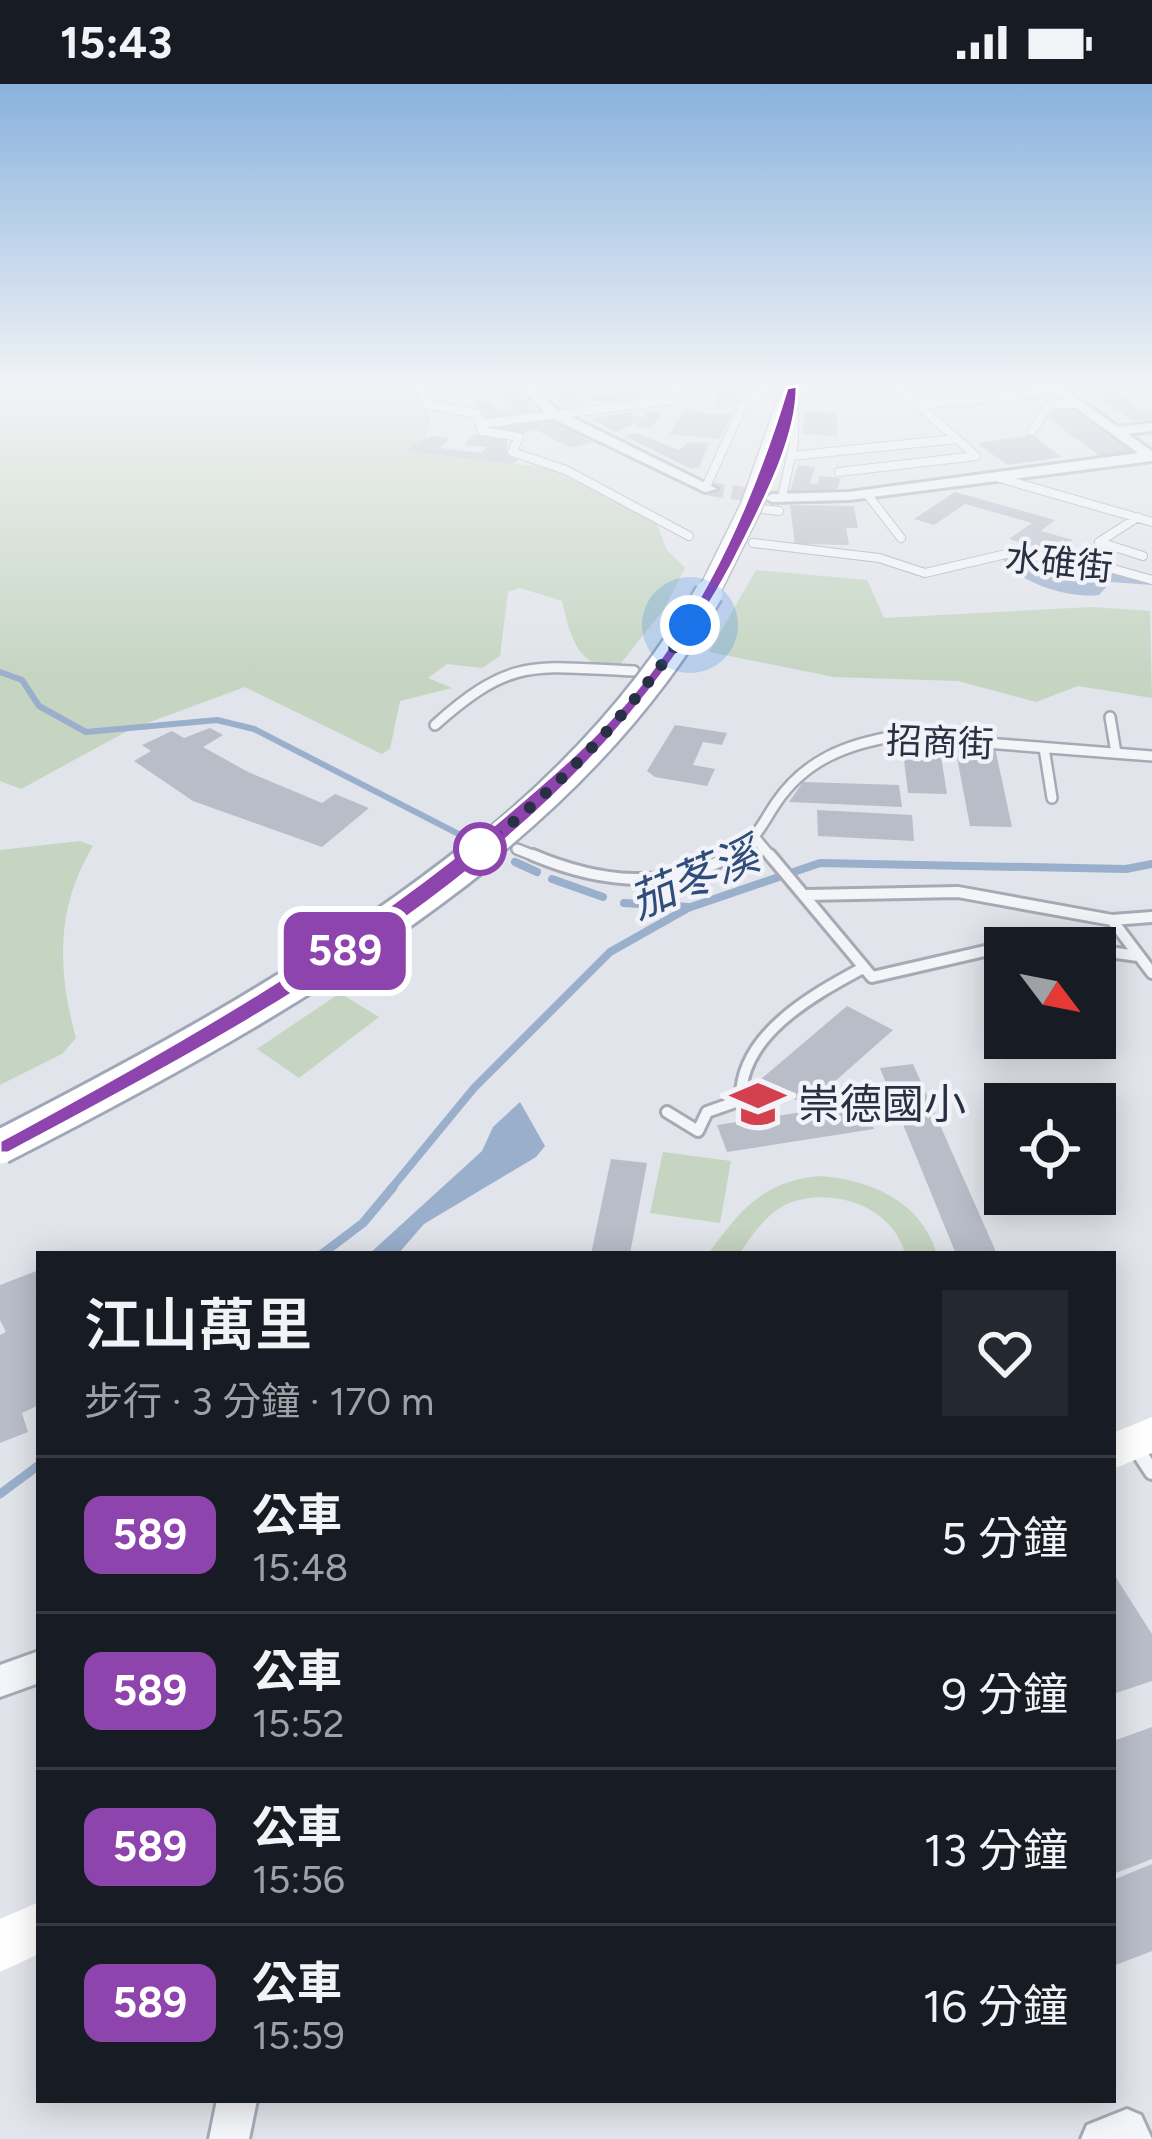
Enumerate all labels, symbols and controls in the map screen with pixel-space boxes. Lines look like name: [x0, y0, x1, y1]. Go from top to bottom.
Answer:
text: 15:43: [60, 15, 172, 69]
street label: 水碓街: [1003, 535, 1115, 590]
your location: [660, 595, 720, 655]
street label: 招商街: [885, 719, 995, 766]
unlabelled marker: [455, 824, 505, 874]
water label: 茄苳溪: [621, 824, 772, 929]
line badge: 589: [276, 912, 414, 990]
text: 589: [308, 925, 382, 976]
north arrow: [984, 927, 1116, 1059]
map controls: [984, 927, 1116, 1215]
school or university icon: 崇德國小: [729, 1075, 787, 1133]
place label: 崇德國小: [798, 1079, 966, 1130]
button: locate: [984, 1083, 1116, 1215]
button: heart: [942, 1290, 1068, 1416]
text: 江山萬里: [84, 1291, 312, 1359]
text: 步行 · 3 分鐘 · 170 m: [84, 1378, 434, 1425]
text: 公車: [252, 1488, 342, 1542]
text: 589: [113, 1509, 187, 1560]
text: 5 分鐘: [941, 1511, 1068, 1565]
text: 15:48: [252, 1544, 349, 1591]
text: 公車: [252, 1644, 342, 1698]
text: 589: [113, 1665, 187, 1716]
text: 9 分鐘: [941, 1667, 1068, 1721]
text: 15:52: [252, 1700, 345, 1747]
text: 公車: [252, 1800, 342, 1854]
text: 589: [113, 1821, 187, 1872]
text: 13 分鐘: [924, 1823, 1068, 1877]
text: 15:56: [252, 1856, 345, 1903]
text: 公車: [252, 1956, 342, 2010]
text: 589: [113, 1977, 187, 2028]
text: 16 分鐘: [923, 1979, 1068, 2033]
text: 15:59: [252, 2012, 345, 2059]

